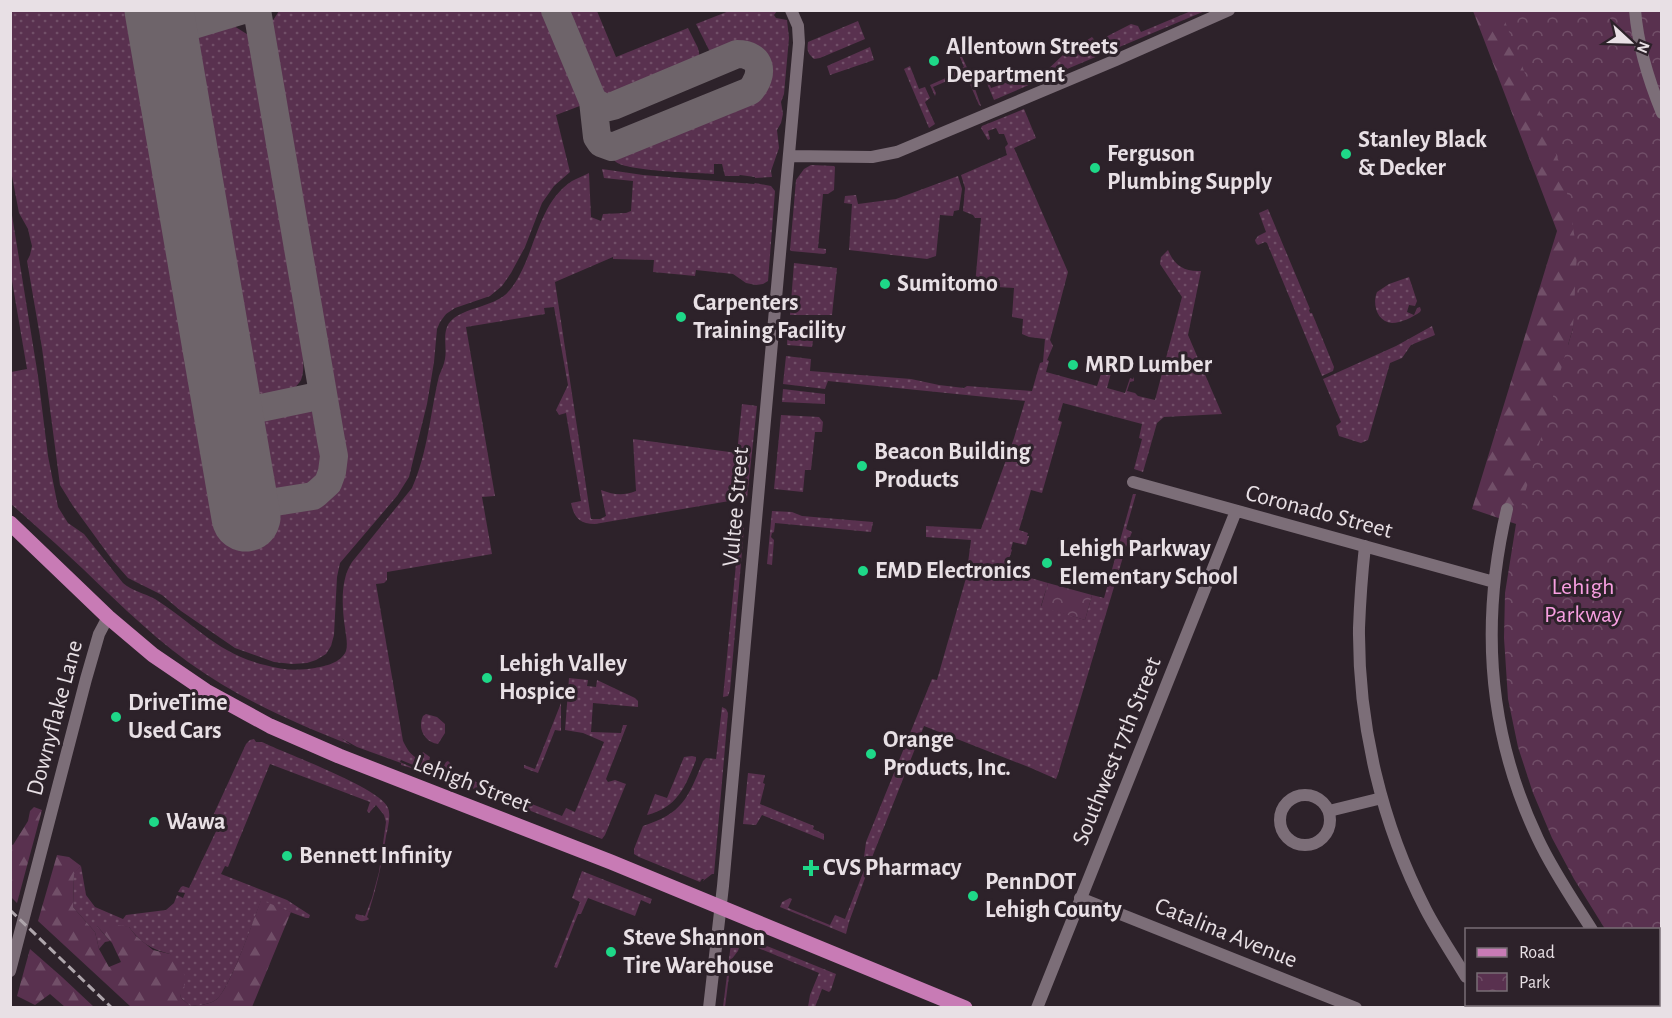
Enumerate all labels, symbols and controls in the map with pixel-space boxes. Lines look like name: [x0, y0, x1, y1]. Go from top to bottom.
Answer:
north arrow: [1600, 12, 1660, 72]
place label: Allentown Streets Department: [946, 35, 1118, 87]
text: N: [1633, 39, 1652, 55]
marker: Allentown Streets Department: [927, 54, 941, 68]
place label: Stanley Black & Decker: [1358, 128, 1487, 180]
place label: Ferguson Plumbing Supply: [1107, 142, 1272, 194]
marker: Stanley Black & Decker: [1339, 147, 1353, 161]
marker: Ferguson Plumbing Supply: [1088, 161, 1102, 175]
place label: Sumitomo: [897, 272, 998, 296]
marker: Sumitomo: [878, 277, 892, 291]
place label: Carpenters Training Facility: [693, 291, 846, 343]
marker: Carpenters Training Facility: [674, 310, 688, 324]
place label: MRD Lumber: [1085, 353, 1213, 377]
marker: MRD Lumber: [1066, 358, 1080, 372]
place label: Beacon Building Products: [874, 440, 1031, 492]
street label: Vultee Street: [719, 446, 753, 568]
marker: Beacon Building Products: [855, 459, 869, 473]
street label: Coronado Street: [1243, 481, 1395, 543]
place label: Lehigh Parkway Elementary School: [1059, 537, 1238, 589]
marker: Lehigh Parkway Elementary School: [1040, 556, 1054, 570]
place label: EMD Electronics: [875, 559, 1031, 583]
marker: EMD Electronics: [856, 564, 870, 578]
park label: Lehigh Parkway: [1544, 575, 1622, 627]
street label: Downyflake Lane: [23, 638, 87, 798]
place label: Lehigh Valley Hospice: [499, 652, 627, 704]
street label: Southwest 17th Street: [1068, 653, 1166, 849]
marker: Lehigh Valley Hospice: [480, 671, 494, 685]
place label: DriveTime Used Cars: [128, 691, 227, 743]
marker: DriveTime Used Cars: [109, 710, 123, 724]
place label: Orange Products, Inc.: [883, 728, 1011, 780]
marker: Orange Products, Inc.: [864, 747, 878, 761]
street label: Lehigh Street: [410, 751, 534, 817]
place label: Wawa: [166, 810, 226, 834]
marker: Wawa: [147, 815, 161, 829]
place label: Bennett Infinity: [299, 844, 452, 868]
marker: Bennett Infinity: [280, 849, 294, 863]
place label: CVS Pharmacy: [823, 856, 962, 880]
marker: CVS Pharmacy: [804, 861, 818, 875]
place label: PennDOT Lehigh County: [985, 870, 1122, 922]
marker: PennDOT Lehigh County: [966, 889, 980, 903]
street label: Catalina Avenue: [1151, 894, 1301, 972]
place label: Steve Shannon Tire Warehouse: [623, 926, 774, 978]
legend: [1465, 928, 1660, 1006]
text: Road: [1519, 944, 1555, 962]
marker: Steve Shannon Tire Warehouse: [604, 945, 618, 959]
text: Park: [1519, 974, 1551, 992]

